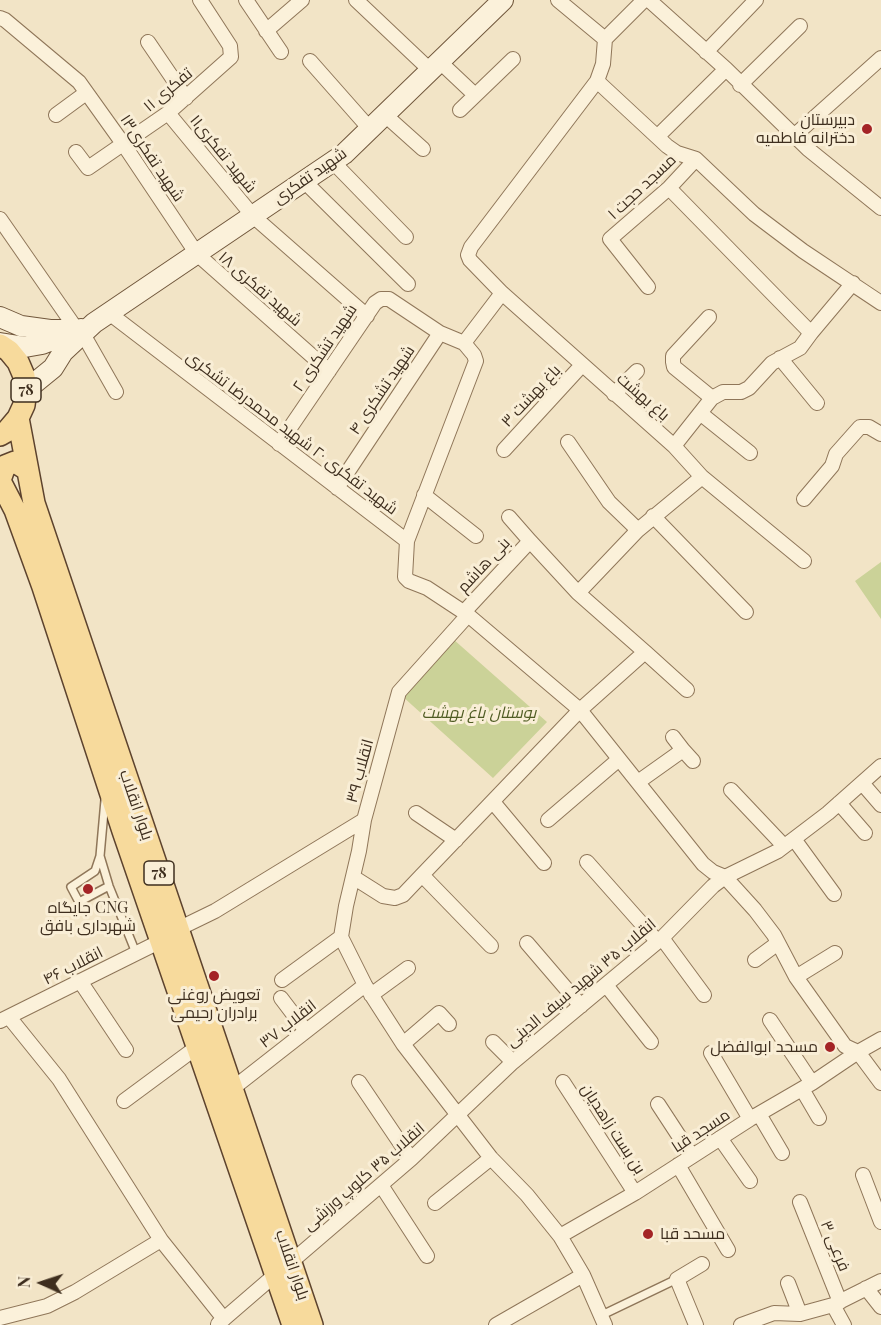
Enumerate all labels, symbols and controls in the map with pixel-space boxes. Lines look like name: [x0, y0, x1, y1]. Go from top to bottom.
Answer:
street label: تفکری ۱۱: [140, 64, 196, 116]
place label: دبیرستان دخترانه فاطمیه: [756, 110, 855, 148]
street label: شهید تفکری۱۳: [116, 111, 188, 205]
street label: شهید تفکری۱۱: [186, 111, 260, 197]
marker: دبیرستان دخترانه فاطمیه: [860, 122, 874, 136]
street label: شهید تفکری: [270, 144, 350, 208]
street label: مسجد حجت ۱: [604, 150, 680, 224]
street label: شهید تفکری ۱۸: [214, 248, 306, 330]
street label: شهید تشکری ۲: [289, 301, 361, 395]
street label: شهید تشکری ۴: [345, 342, 419, 438]
street label: شهید تفکری ۲۰ شهید محمدرضا تشکری: [183, 347, 401, 519]
street label: باغ بهشت ۳: [497, 361, 565, 431]
street label: باغ بهشت: [613, 369, 673, 425]
road number: 78: [11, 378, 41, 402]
street label: بنی هاشم: [454, 533, 514, 597]
park label: بوستان باغ بهشت: [422, 703, 536, 723]
street label: انقلاب ۳۹: [342, 737, 378, 805]
street label: بلوار انقلاب: [115, 767, 157, 843]
road number: 78: [144, 861, 174, 885]
marker: جایگاه CNG شهرداری بافق: [81, 882, 95, 896]
place label: جایگاه CNG شهرداری بافق: [40, 898, 136, 936]
street label: انقلاب ۳۵ شهید سیف الدینی: [502, 915, 660, 1051]
street label: انقلاب ۴۶: [40, 943, 106, 989]
marker: تعویض روغنی برادران رحیمی: [207, 969, 221, 983]
place label: تعویض روغنی برادران رحیمی: [168, 985, 260, 1023]
street label: انقلاب ۳۷: [256, 996, 320, 1052]
place label: مسحد ابوالفضل: [710, 1037, 818, 1057]
marker: مسحد ابوالفضل: [823, 1040, 837, 1054]
street label: بن بست زاهدیان: [577, 1080, 649, 1178]
street label: مسجد قبا: [668, 1105, 734, 1157]
street label: انقلاب ۳۵ کلوپ ورزشی: [299, 1119, 429, 1235]
street label: فرعی ۳: [816, 1218, 854, 1274]
place label: مسحد قبا: [660, 1224, 725, 1244]
street label: بلوار انقلاب: [271, 1227, 313, 1303]
marker: مسحد قبا: [641, 1227, 655, 1241]
north arrow: [12, 1253, 72, 1313]
text: N: [13, 1276, 34, 1288]

